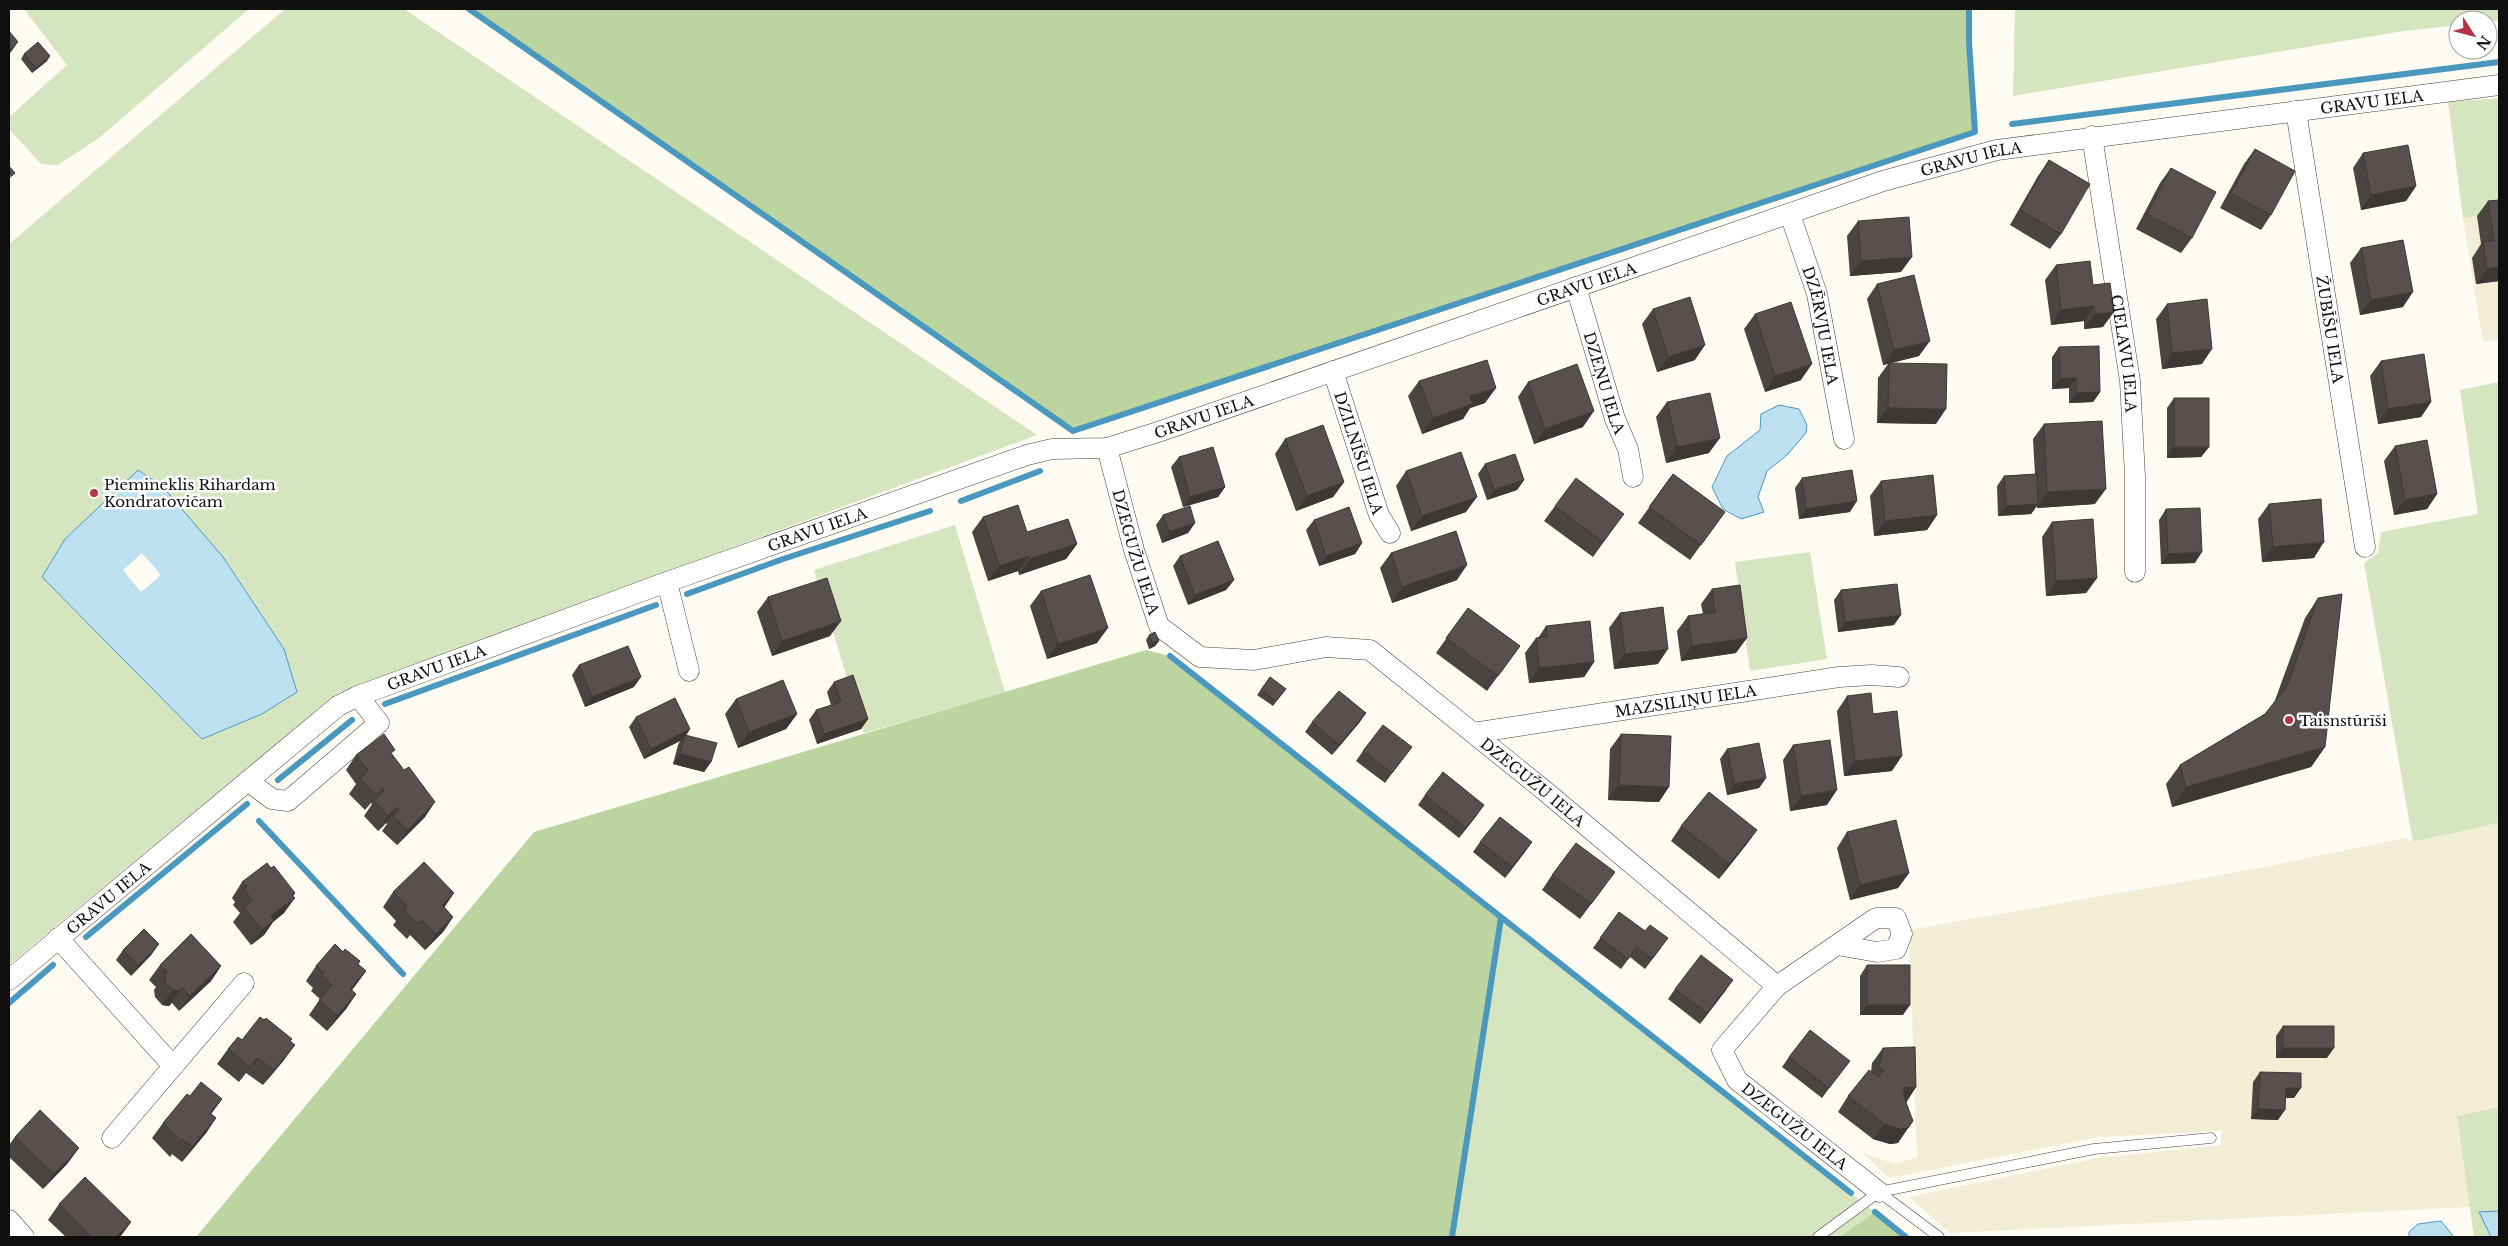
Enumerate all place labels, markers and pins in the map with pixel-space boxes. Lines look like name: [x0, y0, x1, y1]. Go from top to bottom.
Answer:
place label: Piemineklis Rihardam Kondratovičam: [104, 475, 276, 511]
marker: Piemineklis Rihardam Kondratovičam: [88, 487, 100, 499]
place label: Taisnstūrīši: [2299, 711, 2387, 730]
marker: Taisnstūrīši: [2283, 714, 2295, 726]

